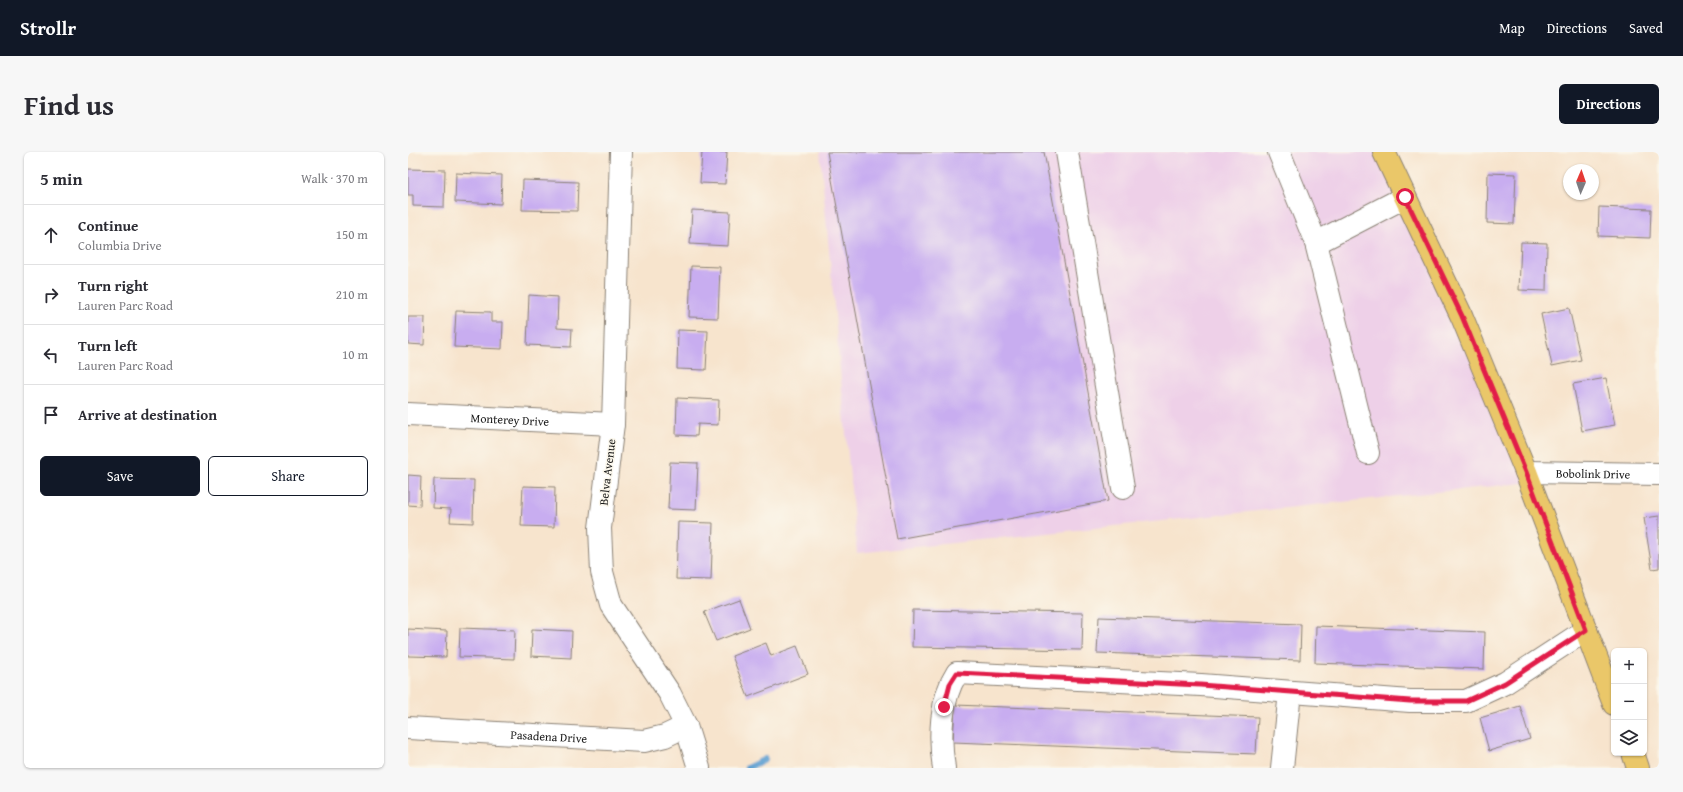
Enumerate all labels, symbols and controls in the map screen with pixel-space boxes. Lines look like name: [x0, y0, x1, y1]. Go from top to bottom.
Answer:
text: Strollr: [20, 14, 76, 42]
text: Map: [1499, 18, 1525, 38]
text: Directions: [1547, 18, 1607, 38]
text: Saved: [1629, 18, 1663, 38]
text: Find us: [24, 84, 114, 125]
button: Directions: [1559, 84, 1659, 124]
north arrow: [1563, 164, 1599, 200]
text: 5 min: [40, 166, 82, 191]
text: Walk · 370 m: [301, 169, 368, 188]
route start: [1396, 188, 1414, 206]
text: Continue: [78, 215, 139, 236]
icon: ahead: [40, 224, 62, 246]
text: 150 m: [336, 225, 368, 244]
text: Columbia Drive: [78, 236, 162, 255]
text: Turn right: [78, 275, 149, 296]
icon: right: [40, 284, 62, 306]
text: 210 m: [336, 285, 368, 304]
text: Lauren Parc Road: [78, 296, 173, 315]
text: Turn left: [78, 335, 137, 356]
icon: left: [40, 344, 62, 366]
text: 10 m: [342, 345, 368, 364]
text: Lauren Parc Road: [78, 356, 173, 375]
icon: arrive: [40, 404, 62, 426]
text: Arrive at destination: [78, 404, 217, 425]
street label: Monterey Drive: [470, 409, 550, 429]
street label: Belva Avenue: [594, 437, 620, 506]
button: Save: [40, 456, 200, 496]
button: Share: [208, 456, 368, 496]
street label: Bobolink Drive: [1556, 464, 1631, 482]
map controls: [1611, 648, 1647, 756]
button: +: [1611, 648, 1647, 684]
button: −: [1611, 684, 1647, 720]
route end: [935, 698, 953, 716]
button: layers: [1611, 720, 1647, 756]
street label: Pasadena Drive: [510, 725, 588, 746]

